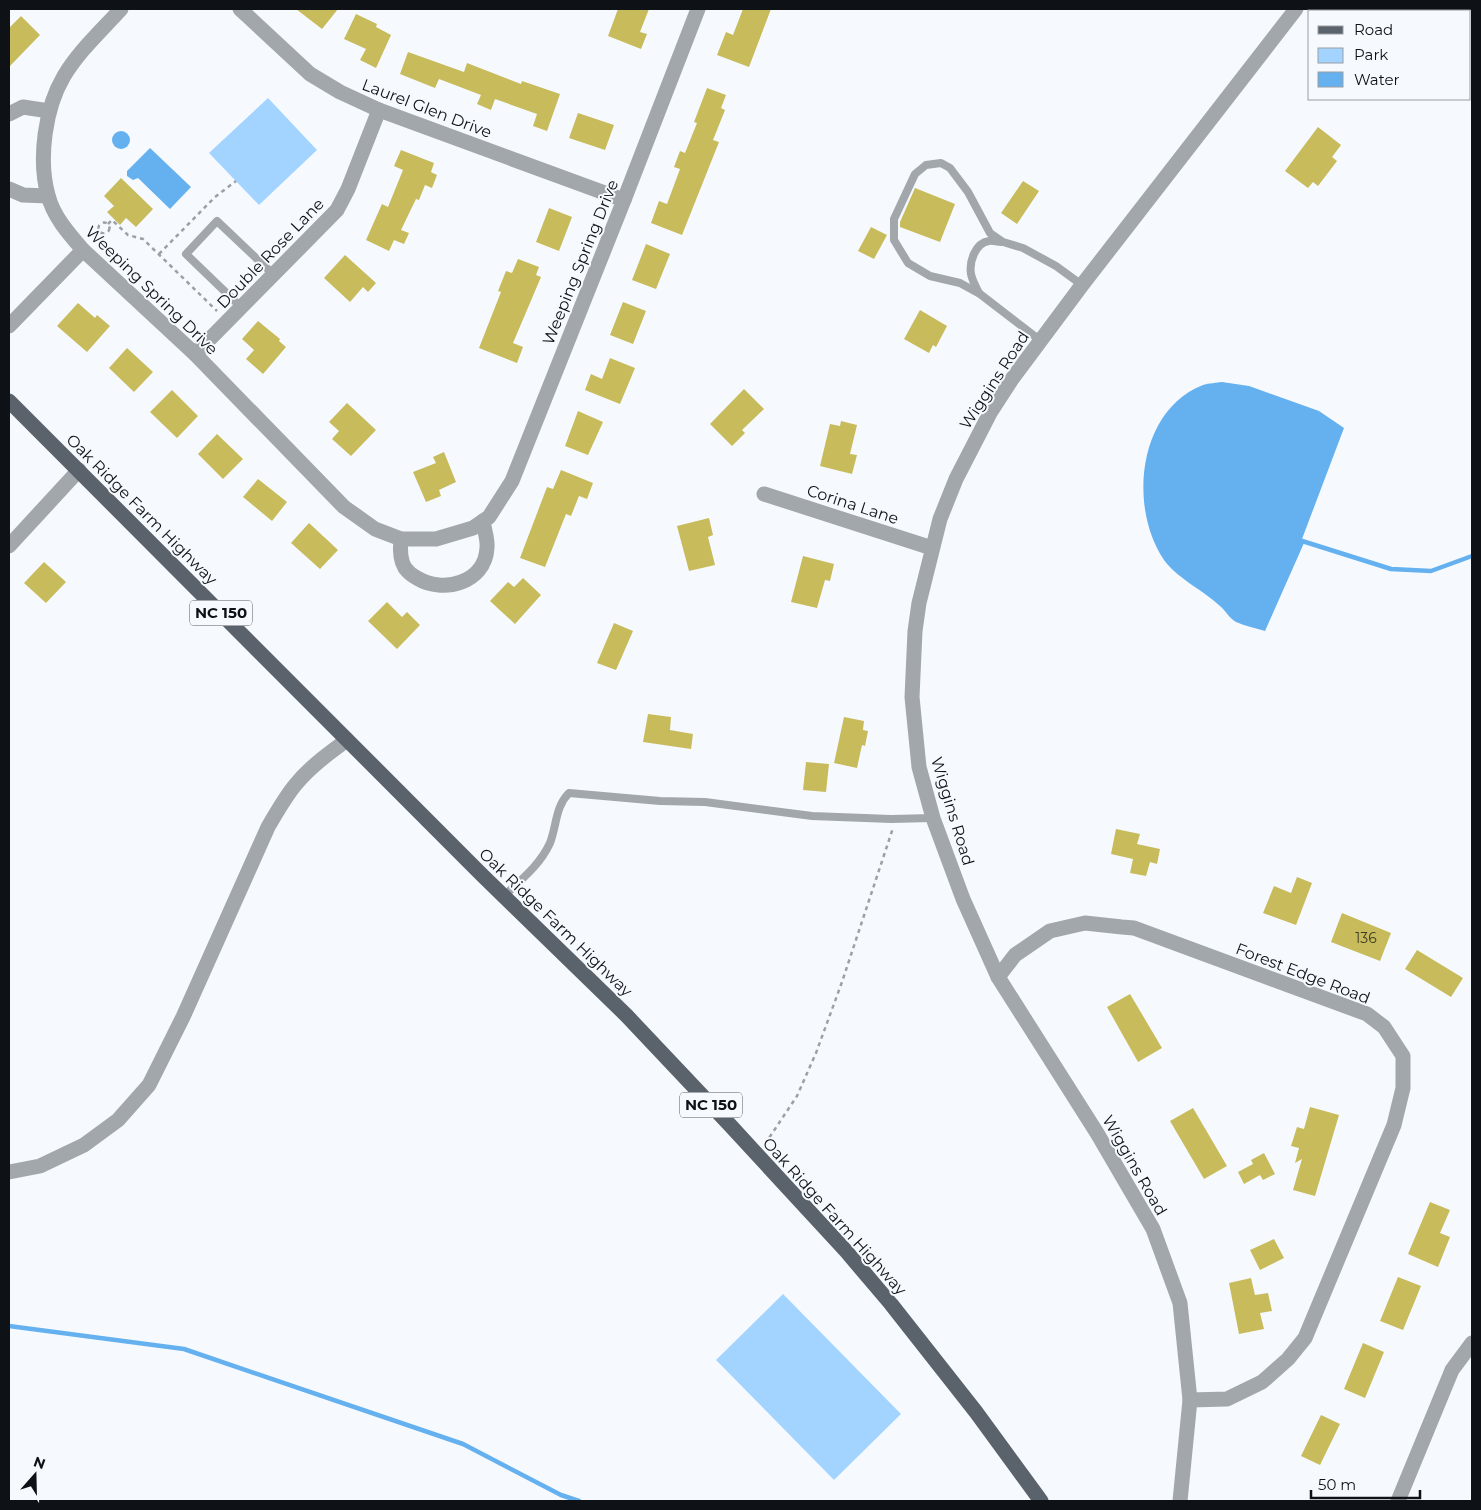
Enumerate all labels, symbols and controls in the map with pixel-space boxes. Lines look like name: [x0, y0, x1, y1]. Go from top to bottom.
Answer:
legend: [1308, 10, 1471, 100]
text: Road: [1354, 20, 1393, 39]
text: Park: [1354, 45, 1388, 64]
text: Water: [1354, 70, 1400, 89]
street label: Laurel Glen Drive: [359, 75, 494, 142]
street label: Weeping Spring Drive: [539, 177, 622, 348]
street label: Double Rose Lane: [213, 194, 328, 312]
street label: Weeping Spring Drive: [82, 222, 222, 359]
street label: Wiggins Road: [956, 328, 1033, 433]
street label: Oak Ridge Farm Highway: [62, 430, 221, 589]
street label: Corina Lane: [805, 481, 901, 528]
road number: NC 150: [190, 600, 252, 626]
street label: Wiggins Road: [927, 754, 978, 868]
street label: Oak Ridge Farm Highway: [475, 844, 636, 1001]
house number: 136: [1355, 929, 1377, 947]
street label: Forest Edge Road: [1233, 939, 1373, 1008]
road number: NC 150: [680, 1092, 742, 1118]
street label: Wiggins Road: [1098, 1112, 1171, 1219]
street label: Oak Ridge Farm Highway: [759, 1134, 911, 1299]
north arrow: [10, 1450, 60, 1500]
text: N: [31, 1452, 48, 1473]
scale bar: [1311, 1468, 1420, 1500]
text: 50 m: [1318, 1475, 1356, 1494]

